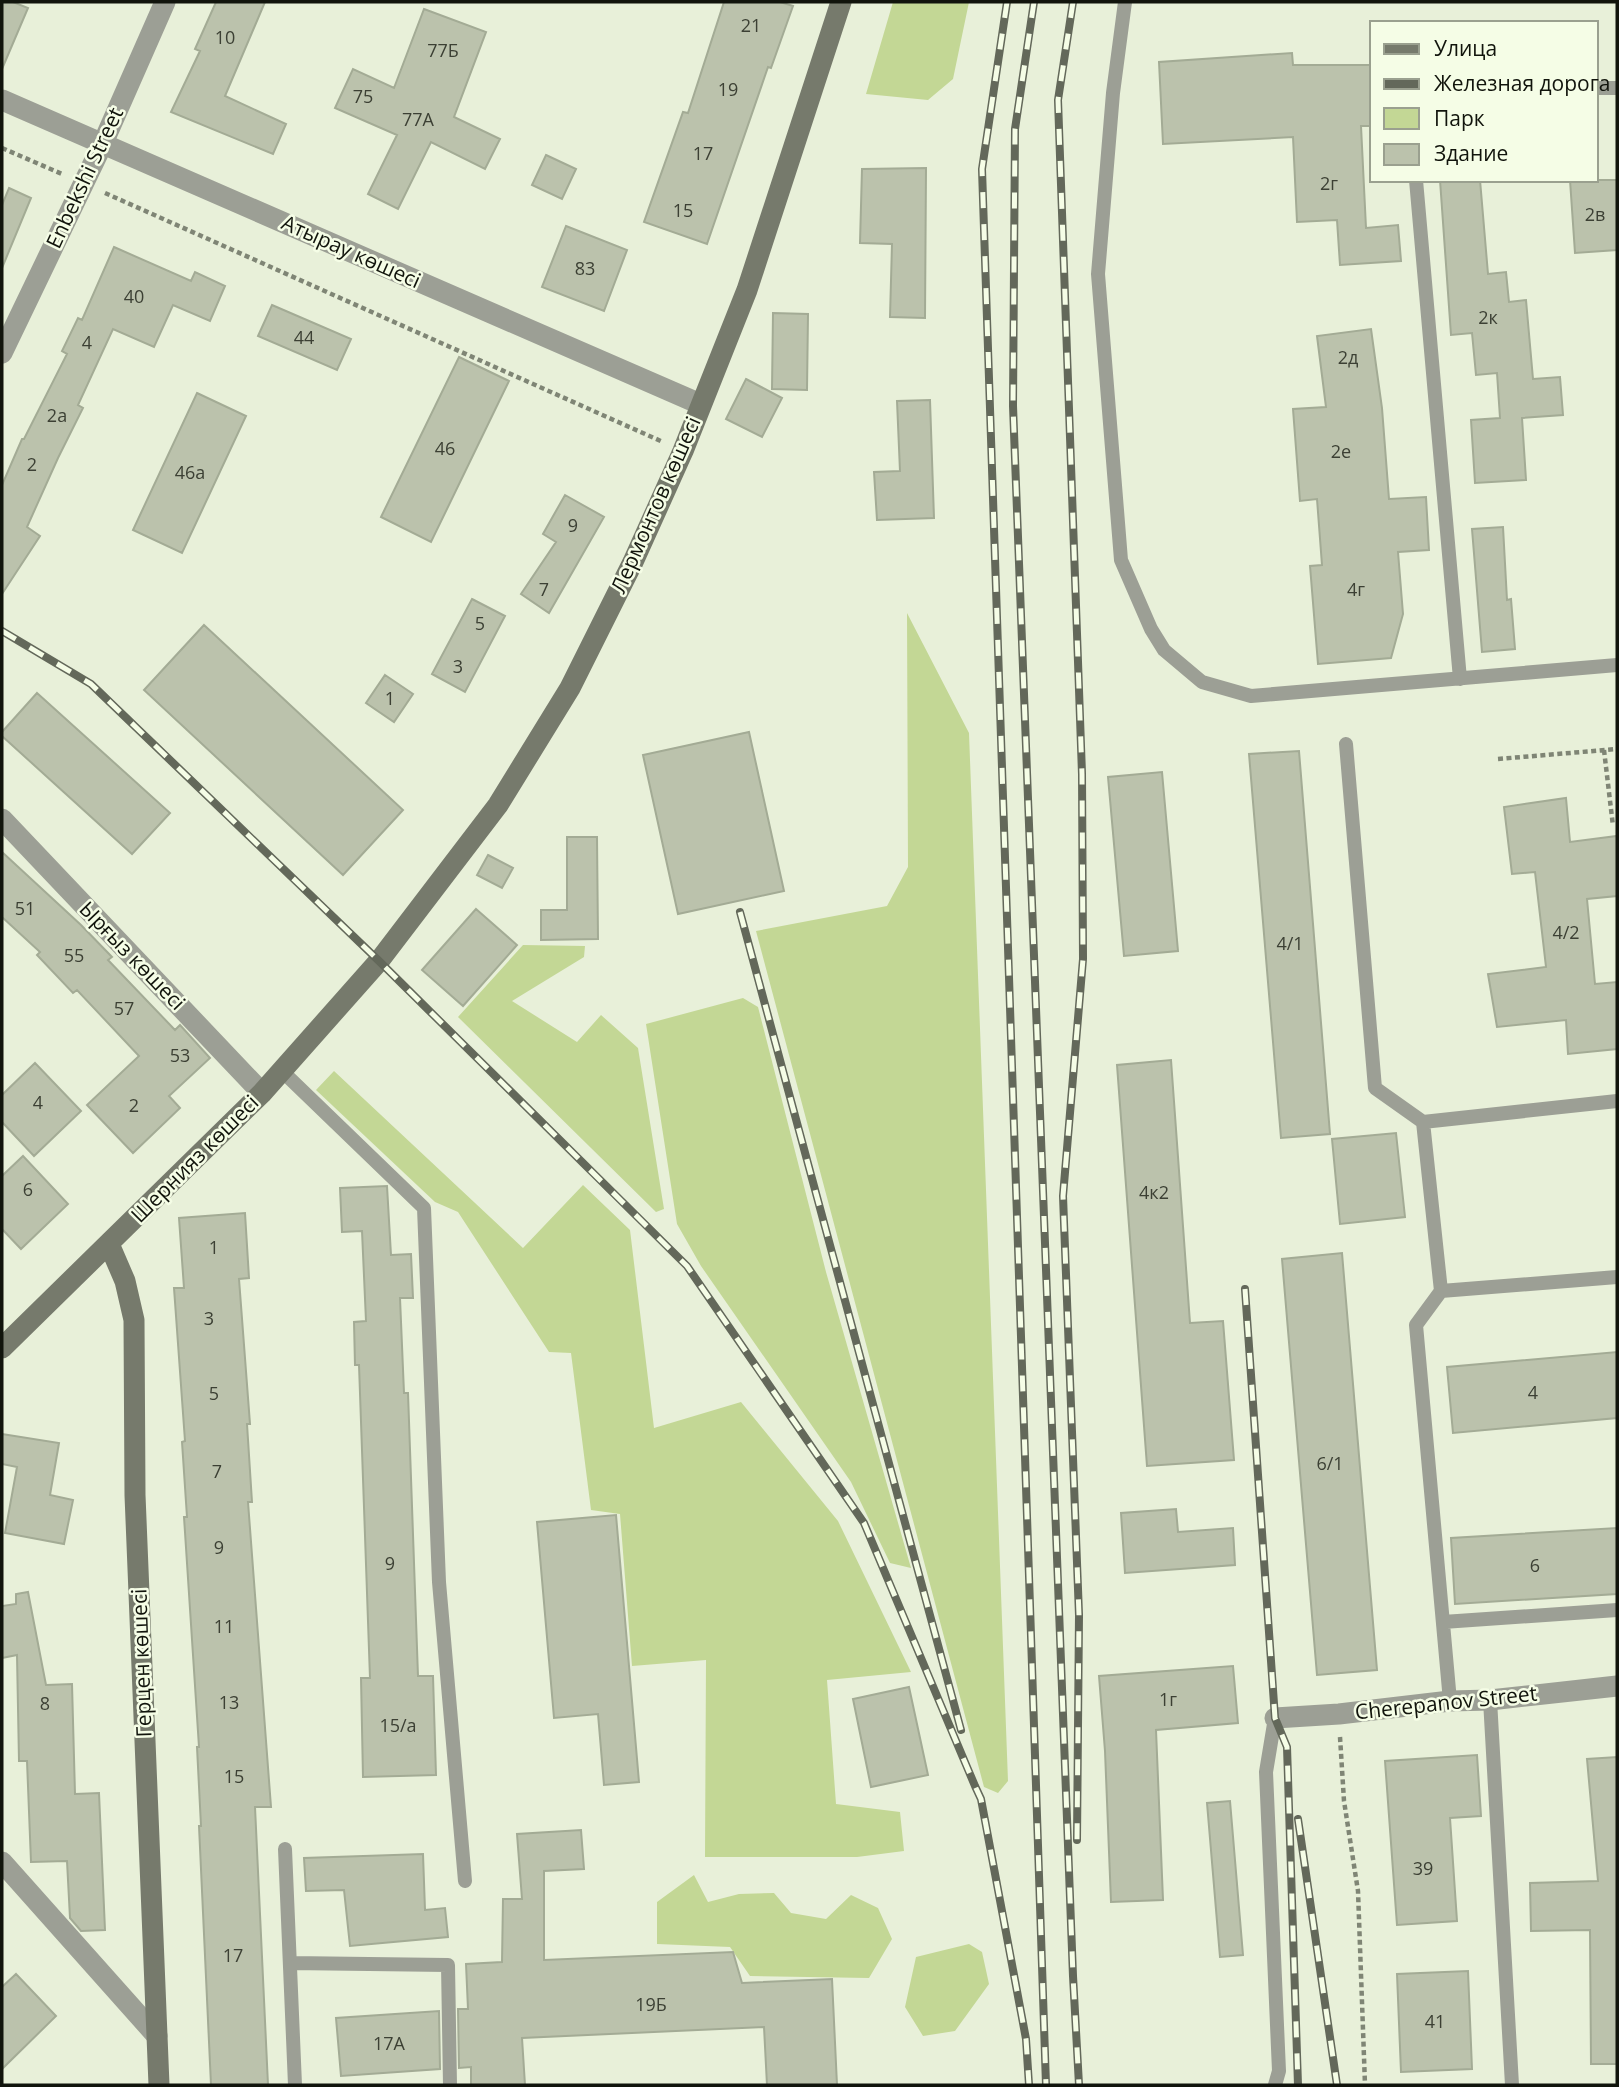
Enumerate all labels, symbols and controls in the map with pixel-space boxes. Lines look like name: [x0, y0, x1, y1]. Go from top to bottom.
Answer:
house number: 21: [741, 13, 761, 37]
legend: [1370, 21, 1598, 182]
house number: 10: [215, 25, 235, 49]
text: Улица: [1434, 34, 1497, 62]
house number: 77Б: [427, 38, 459, 62]
text: Железная дорога: [1434, 69, 1610, 97]
house number: 19: [718, 77, 738, 101]
house number: 75: [353, 84, 373, 108]
street label: Enbekshi Street: [39, 103, 129, 253]
text: Парк: [1434, 104, 1485, 132]
house number: 77А: [402, 107, 435, 131]
text: Здание: [1434, 139, 1508, 167]
house number: 17: [693, 141, 713, 165]
house number: 2г: [1320, 171, 1338, 195]
house number: 15: [673, 198, 693, 222]
house number: 2в: [1585, 202, 1605, 226]
street label: Атырау көшесі: [278, 208, 425, 294]
house number: 83: [575, 256, 595, 280]
house number: 40: [124, 284, 144, 308]
house number: 2к: [1478, 305, 1498, 329]
house number: 44: [294, 325, 314, 349]
house number: 4: [82, 330, 92, 354]
house number: 2д: [1338, 345, 1358, 369]
house number: 2а: [47, 403, 67, 427]
street label: Лермонтов көшесі: [604, 412, 707, 597]
house number: 46: [435, 436, 455, 460]
house number: 2е: [1331, 439, 1351, 463]
house number: 2: [27, 452, 37, 476]
house number: 46а: [175, 460, 205, 484]
house number: 9: [568, 513, 578, 537]
house number: 7: [539, 577, 549, 601]
house number: 4г: [1347, 577, 1365, 601]
house number: 5: [475, 611, 485, 635]
house number: 3: [453, 654, 463, 678]
house number: 1: [385, 686, 395, 710]
street label: Ырғыз көшесі: [74, 895, 192, 1016]
house number: 51: [15, 896, 35, 920]
house number: 4/2: [1552, 920, 1580, 944]
house number: 4/1: [1276, 931, 1304, 955]
house number: 55: [64, 943, 84, 967]
house number: 57: [114, 996, 134, 1020]
house number: 53: [170, 1043, 190, 1067]
street label: Шернияз көшесі: [124, 1088, 264, 1228]
house number: 4: [33, 1090, 43, 1114]
house number: 2: [129, 1093, 139, 1117]
house number: 6: [23, 1177, 33, 1201]
house number: 4к2: [1139, 1180, 1169, 1204]
house number: 1: [209, 1235, 219, 1259]
house number: 3: [204, 1306, 214, 1330]
house number: 4: [1528, 1380, 1538, 1404]
house number: 5: [209, 1381, 219, 1405]
house number: 6/1: [1316, 1451, 1344, 1475]
house number: 7: [212, 1459, 222, 1483]
house number: 9: [214, 1535, 224, 1559]
house number: 9: [385, 1551, 395, 1575]
house number: 6: [1530, 1553, 1540, 1577]
street label: Герцен көшесі: [124, 1588, 158, 1738]
house number: 11: [214, 1614, 234, 1638]
street label: Cherepanov Street: [1353, 1679, 1538, 1725]
house number: 1г: [1159, 1687, 1177, 1711]
house number: 13: [219, 1690, 239, 1714]
house number: 8: [40, 1691, 50, 1715]
house number: 15/а: [379, 1713, 417, 1737]
house number: 15: [224, 1764, 244, 1788]
house number: 39: [1413, 1856, 1433, 1880]
house number: 17: [223, 1943, 243, 1967]
house number: 19Б: [635, 1992, 667, 2016]
house number: 41: [1425, 2009, 1445, 2033]
house number: 17А: [373, 2031, 406, 2055]

